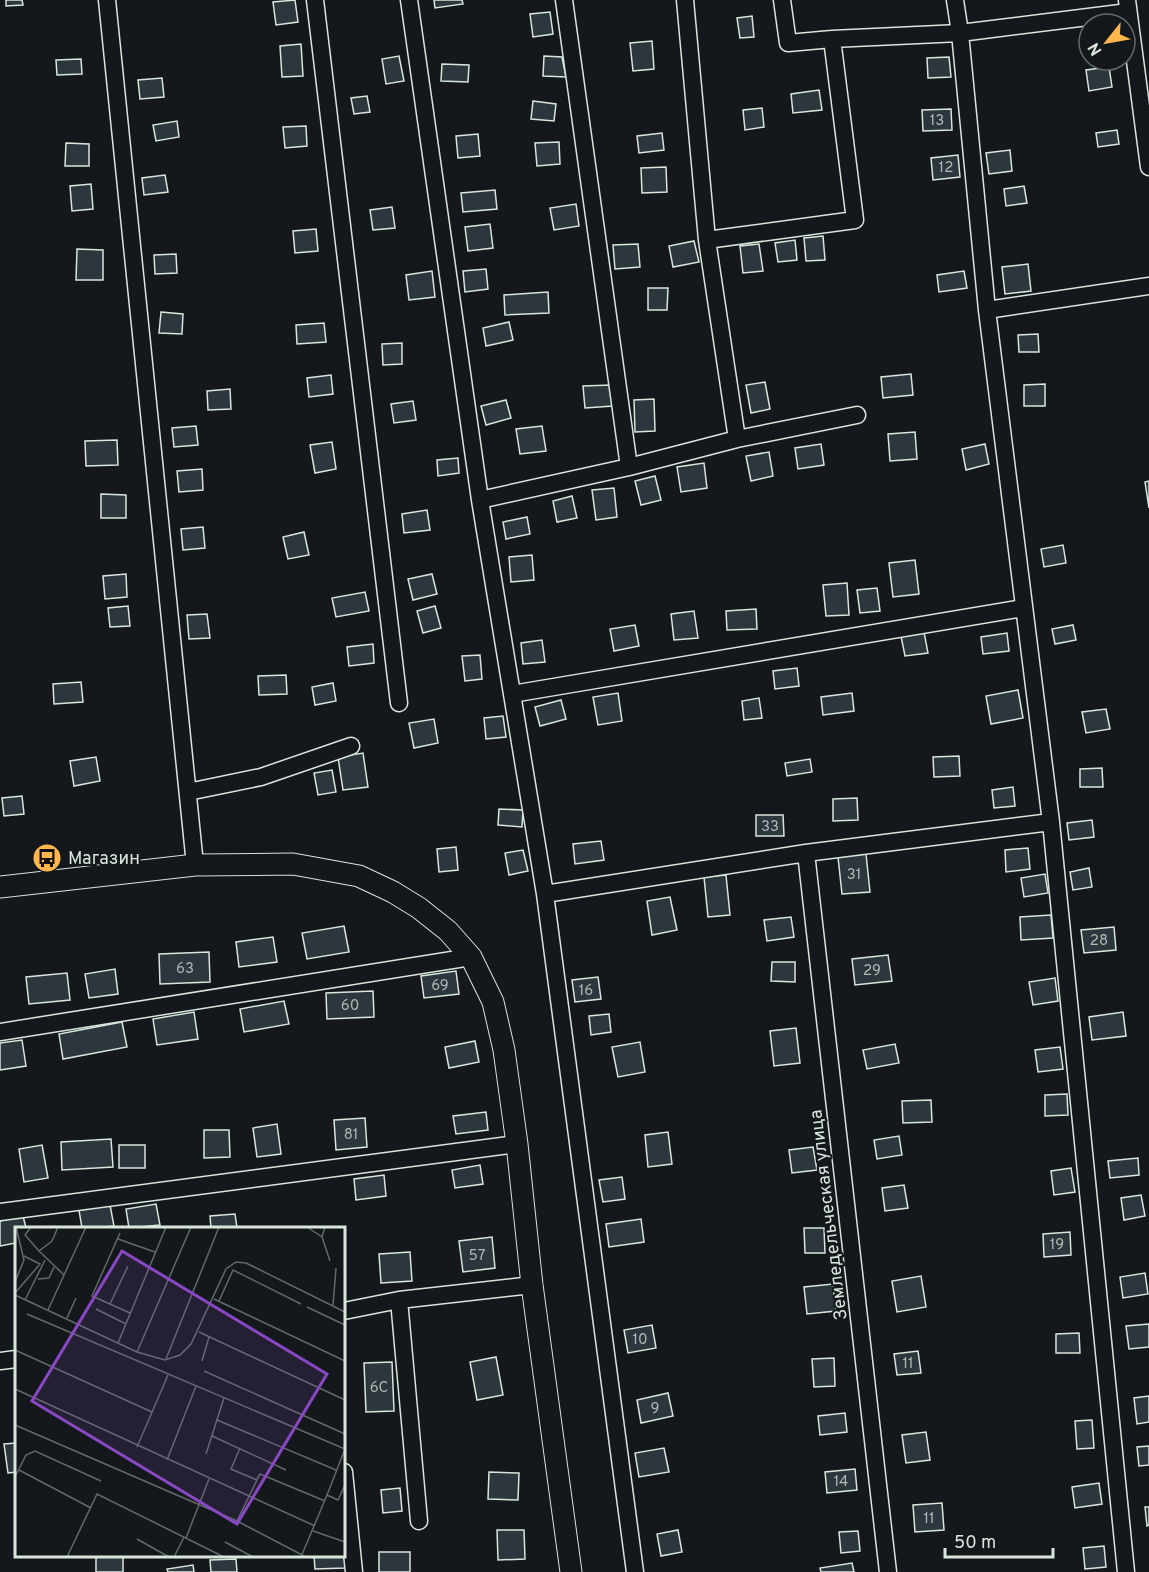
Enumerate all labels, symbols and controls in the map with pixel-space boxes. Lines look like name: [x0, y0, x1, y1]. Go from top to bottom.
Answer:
north arrow: [1077, 12, 1137, 72]
text: N: [1084, 39, 1107, 59]
house number: 13: [930, 112, 944, 131]
house number: 12: [939, 159, 953, 178]
house number: 33: [761, 818, 779, 837]
bus stop icon: Магазин: [31, 842, 63, 874]
place label: Магазин: [68, 848, 140, 871]
house number: 31: [847, 866, 861, 885]
house number: 28: [1090, 932, 1108, 951]
house number: 63: [176, 960, 194, 979]
house number: 29: [863, 962, 881, 981]
house number: 69: [431, 977, 449, 996]
house number: 16: [579, 982, 593, 1001]
house number: 60: [341, 997, 359, 1016]
street label: Земледельческая улица: [805, 1108, 854, 1321]
house number: 81: [344, 1126, 358, 1145]
inset map: [15, 1227, 345, 1557]
house number: 19: [1050, 1236, 1064, 1255]
house number: 57: [469, 1247, 486, 1266]
house number: 10: [632, 1331, 648, 1350]
house number: 11: [902, 1355, 914, 1374]
house number: 6С: [370, 1379, 388, 1398]
house number: 9: [651, 1400, 659, 1419]
house number: 14: [834, 1473, 848, 1492]
house number: 11: [923, 1510, 935, 1529]
scale bar: [945, 1521, 1053, 1559]
text: 50 m: [954, 1532, 996, 1555]

